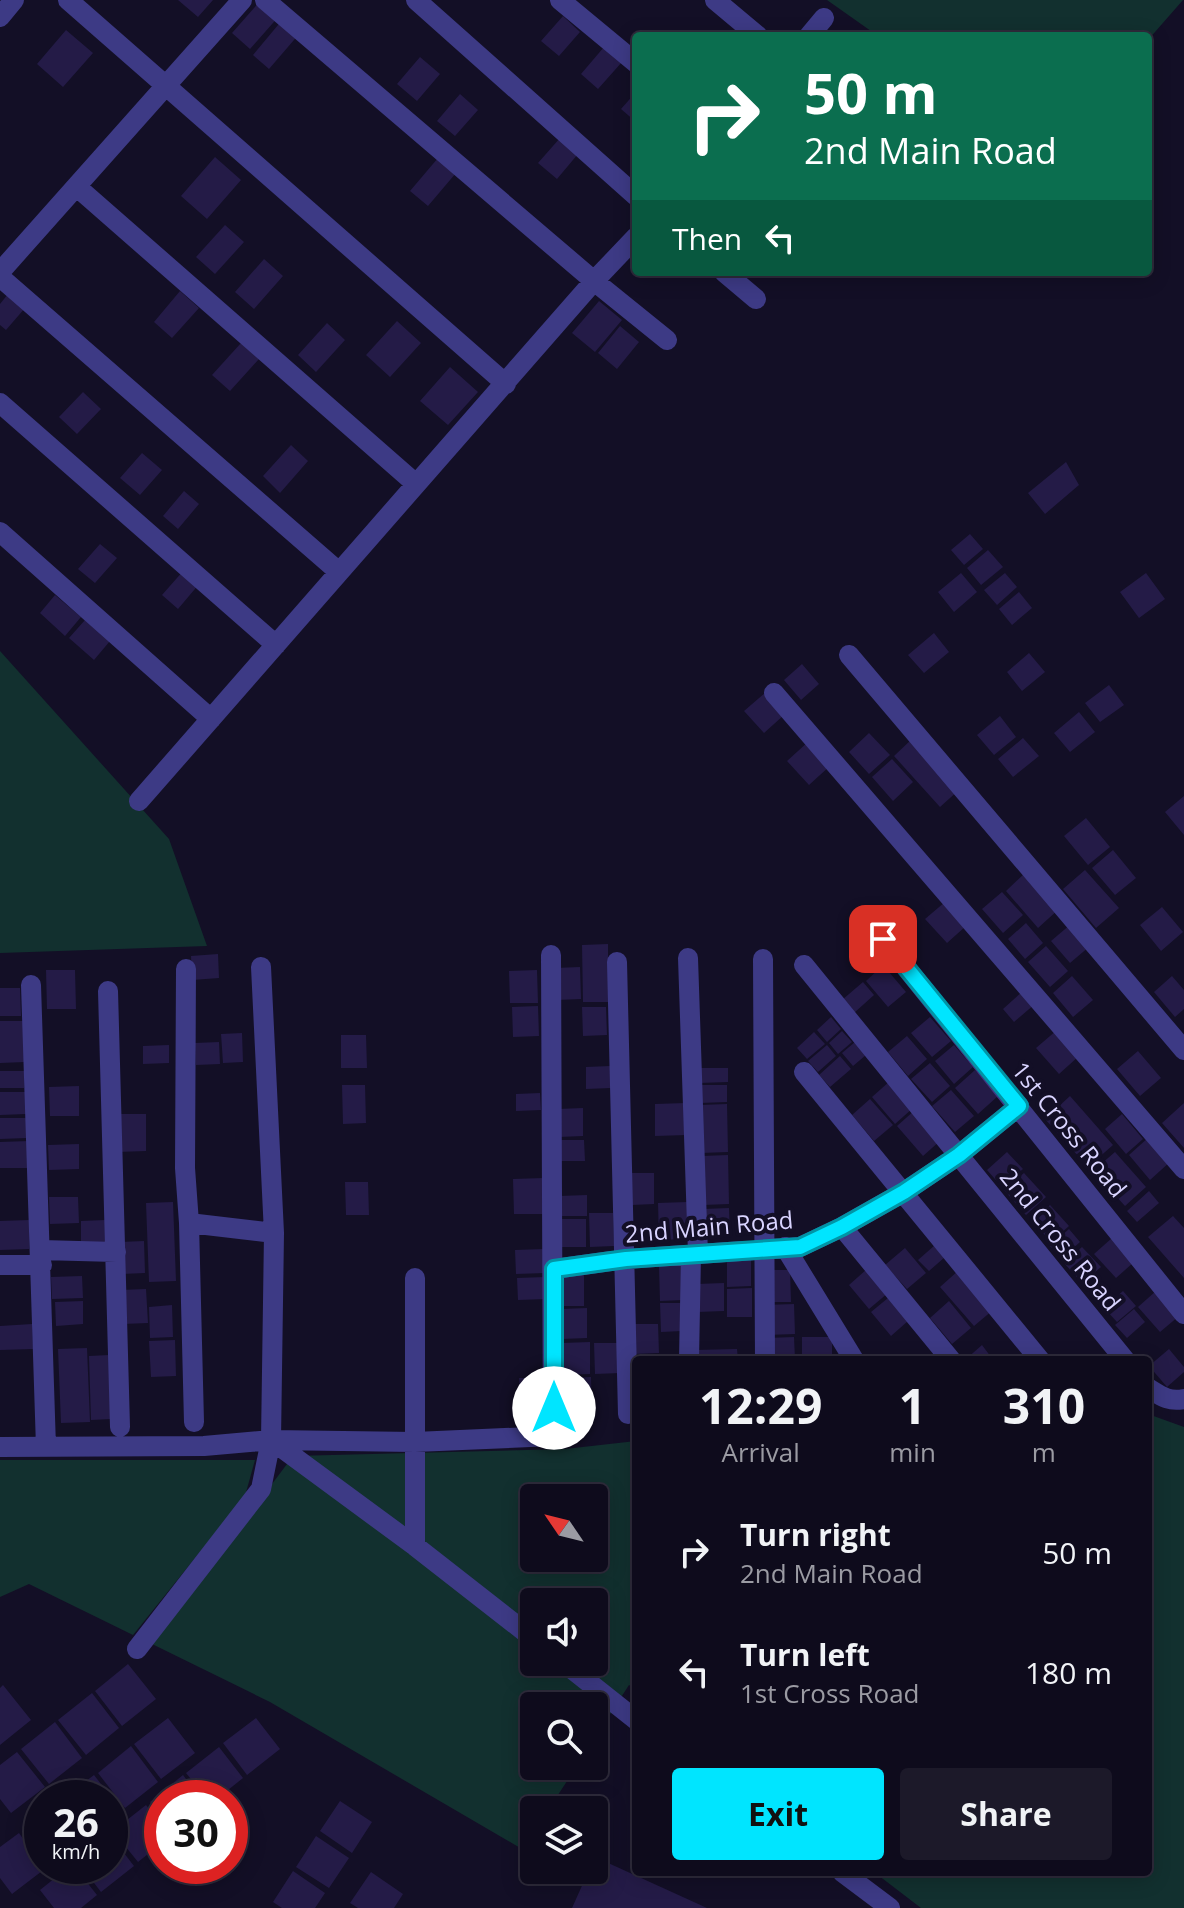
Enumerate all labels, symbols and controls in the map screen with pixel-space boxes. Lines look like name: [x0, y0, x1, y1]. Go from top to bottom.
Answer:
text: 50 m: [804, 54, 938, 130]
icon: right: [672, 64, 776, 168]
text: 2nd Main Road: [804, 126, 1057, 175]
icon: left: [758, 216, 802, 260]
text: Then: [672, 218, 742, 259]
pin: [849, 905, 917, 973]
icon: arrive: [861, 917, 905, 961]
street label: 1st Cross Road: [1005, 1054, 1135, 1204]
street label: 2nd Cross Road: [993, 1161, 1129, 1317]
street label: 2nd Main Road: [624, 1202, 794, 1250]
position arrow: [512, 1366, 596, 1450]
text: 12:29: [699, 1373, 822, 1438]
text: 1: [899, 1373, 926, 1438]
text: 310: [1003, 1373, 1085, 1438]
text: Arrival: [721, 1434, 800, 1470]
text: min: [889, 1434, 936, 1470]
text: m: [1032, 1434, 1056, 1470]
north arrow: [520, 1484, 608, 1572]
map controls: [520, 1484, 608, 1884]
text: Turn right: [740, 1514, 891, 1555]
icon: right: [672, 1530, 716, 1574]
text: 50 m: [1042, 1532, 1112, 1573]
text: 2nd Main Road: [740, 1555, 923, 1591]
button: sound: [520, 1588, 608, 1676]
text: Turn left: [740, 1634, 870, 1675]
icon: left: [672, 1650, 716, 1694]
text: 180 m: [1025, 1652, 1112, 1693]
text: 1st Cross Road: [740, 1675, 920, 1711]
button: search: [520, 1692, 608, 1780]
button: Exit: [672, 1768, 884, 1860]
button: Share: [900, 1768, 1112, 1860]
speed limit sign: 30: [144, 1780, 248, 1884]
text: 26: [53, 1794, 99, 1849]
button: layers: [520, 1796, 608, 1884]
text: km/h: [52, 1838, 100, 1865]

